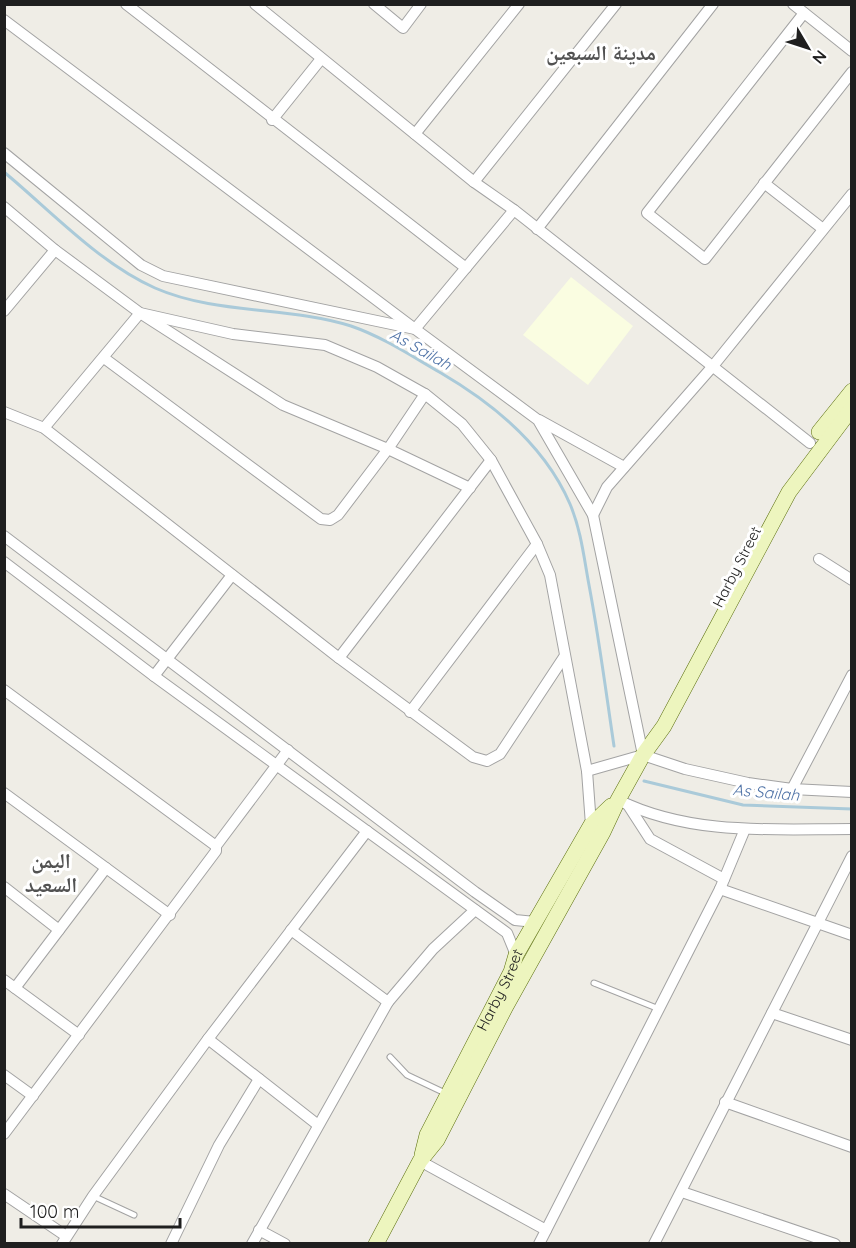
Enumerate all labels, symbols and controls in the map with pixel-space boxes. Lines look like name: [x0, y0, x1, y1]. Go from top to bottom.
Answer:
north arrow: [778, 18, 838, 78]
district label: مدينة السبعين: [546, 39, 656, 66]
text: N: [808, 47, 831, 68]
water label: As Sailah: [387, 324, 456, 374]
street label: Harby Street: [708, 523, 765, 610]
water label: As Sailah: [732, 779, 801, 805]
district label: اليمن السعيد: [25, 847, 77, 897]
street label: Harby Street: [472, 945, 527, 1034]
scale bar: [21, 1191, 180, 1229]
text: 100 m: [30, 1200, 79, 1223]

